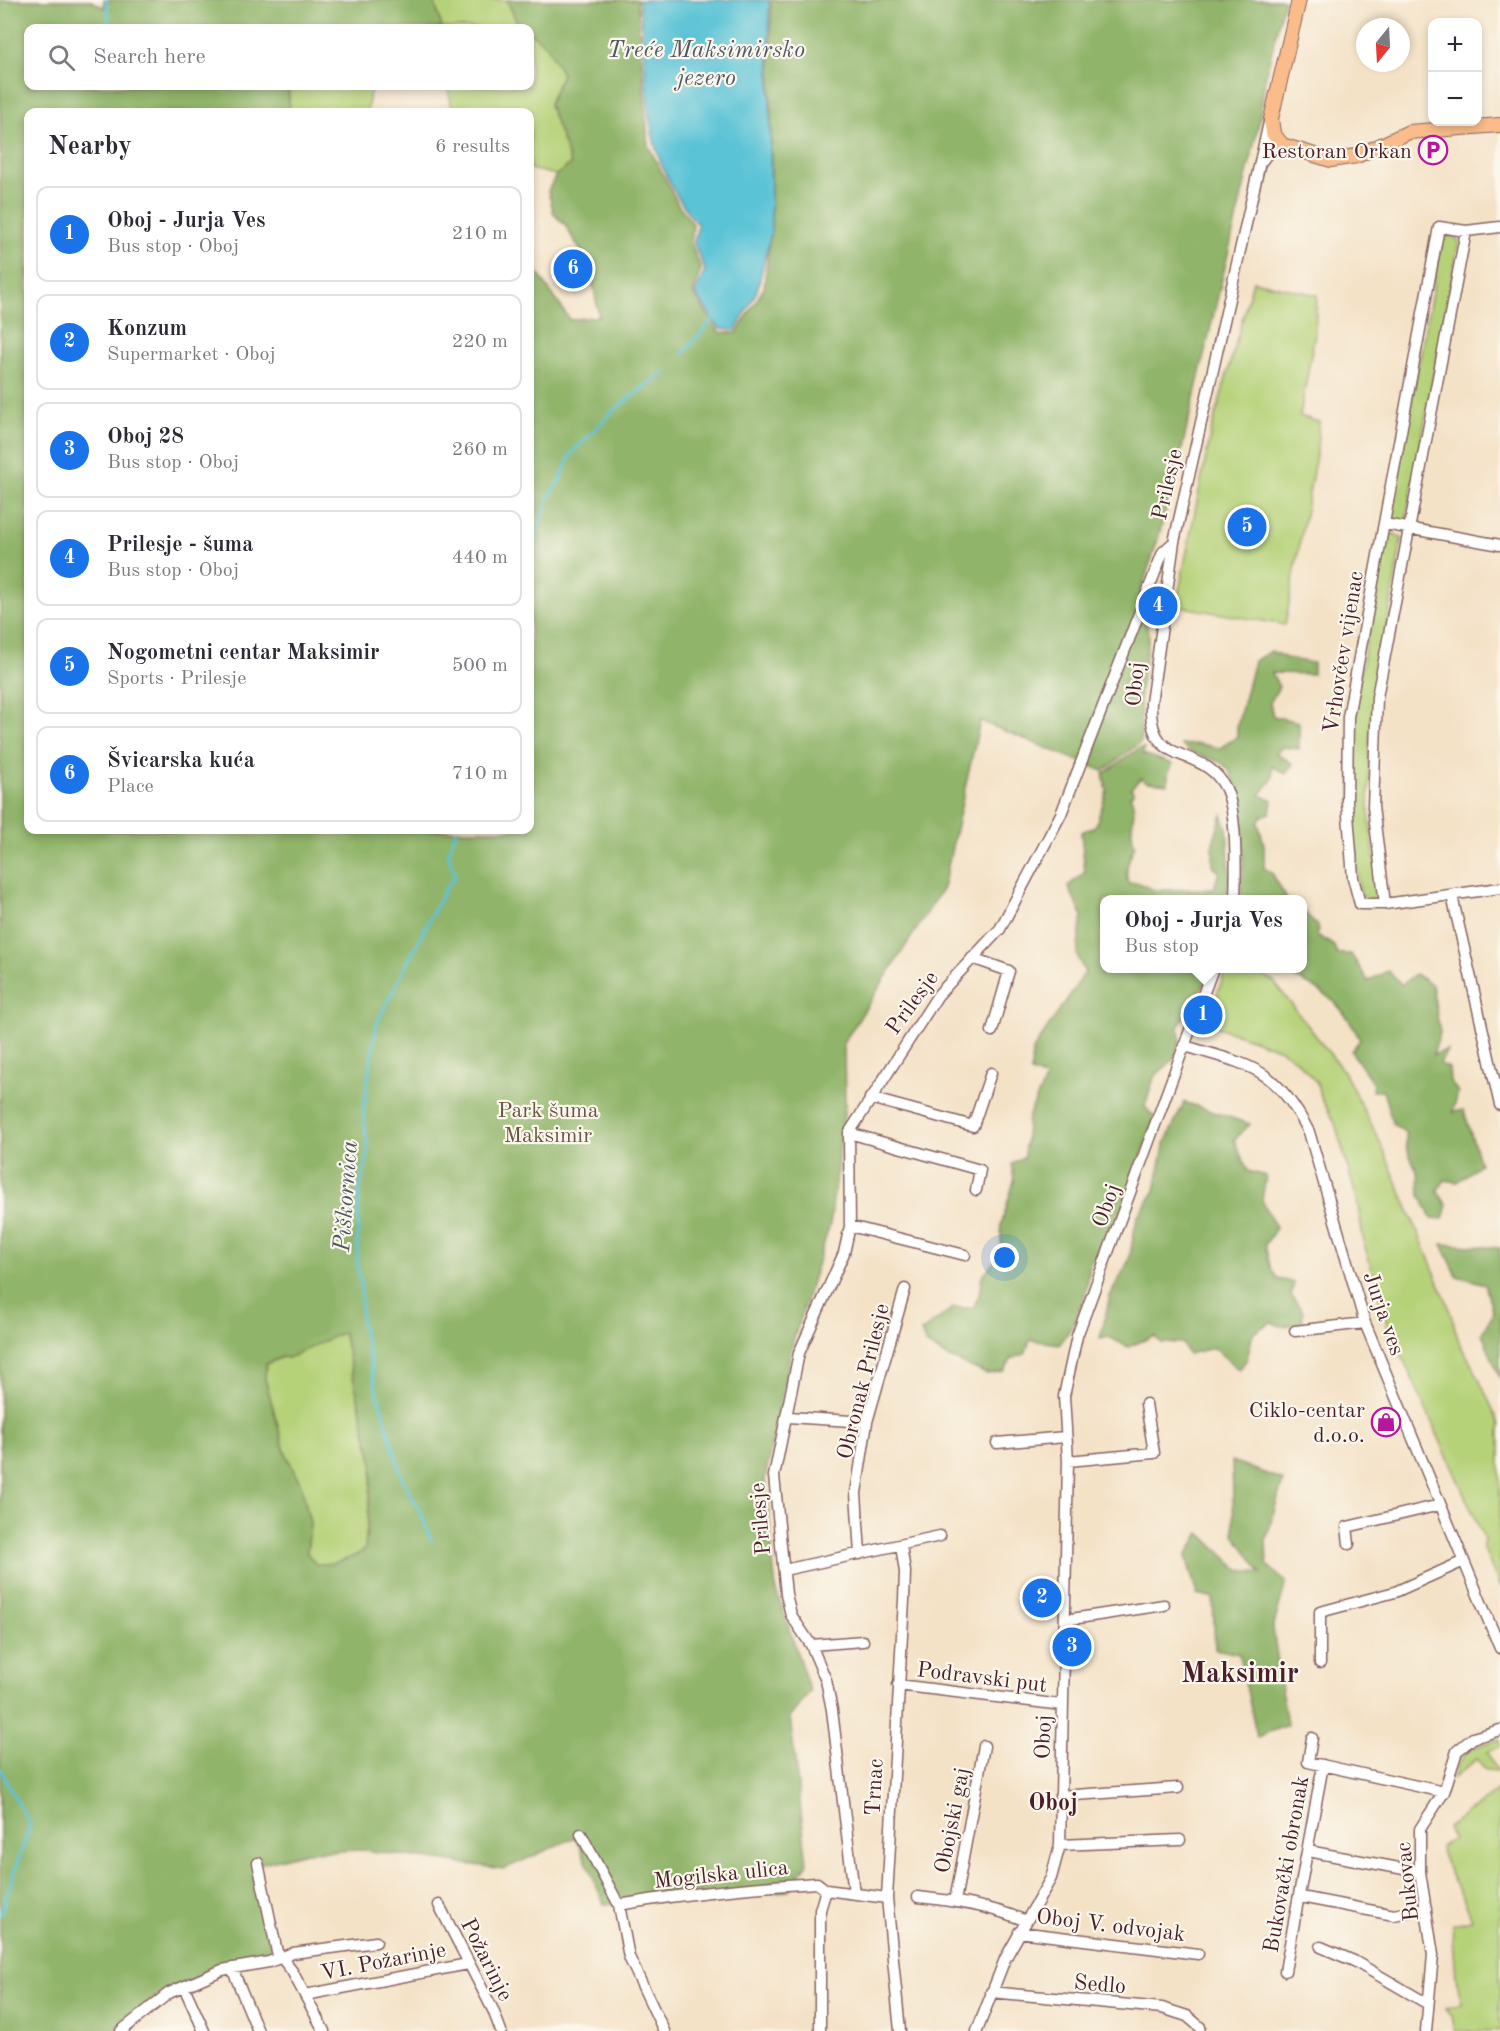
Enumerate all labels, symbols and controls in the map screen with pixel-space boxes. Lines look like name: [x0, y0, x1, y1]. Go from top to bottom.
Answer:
north arrow: [1356, 18, 1410, 72]
map controls: [1428, 18, 1482, 126]
button: +: [1428, 18, 1482, 72]
search box: [24, 24, 534, 90]
water label: Treće Maksimirsko jezero: [607, 39, 805, 91]
icon: search: [45, 41, 78, 74]
text: Search here: [93, 46, 206, 68]
button: −: [1428, 72, 1482, 126]
text: Nearby: [48, 134, 132, 160]
parking icon: Restoran Orkan: [1417, 134, 1449, 166]
text: 6 results: [435, 137, 510, 157]
place label: Restoran Orkan: [1261, 141, 1412, 163]
text: Oboj - Jurja Ves: [107, 210, 266, 232]
text: 1: [64, 224, 75, 244]
text: 210 m: [452, 224, 508, 244]
text: Bus stop · Oboj: [107, 237, 239, 257]
pin: 6: [554, 246, 592, 292]
text: Konzum: [107, 318, 187, 340]
text: 2: [64, 332, 75, 352]
text: 220 m: [452, 332, 508, 352]
text: Supermarket · Oboj: [107, 345, 276, 365]
text: Oboj 28: [107, 426, 184, 448]
text: 3: [64, 440, 75, 460]
text: 260 m: [452, 440, 508, 460]
street label: Prilesje: [1149, 447, 1187, 522]
text: Bus stop · Oboj: [107, 453, 239, 473]
pin: 5: [1228, 504, 1266, 550]
text: Prilesje - šuma: [107, 534, 253, 556]
text: 4: [64, 548, 75, 568]
text: 440 m: [452, 548, 508, 568]
text: Bus stop · Oboj: [107, 561, 239, 581]
street label: Vrhovčev vijenac: [1320, 570, 1368, 735]
pin: 4: [1138, 584, 1178, 628]
text: Nogometni centar Maksimir: [107, 642, 380, 664]
text: 5: [64, 656, 75, 676]
text: 500 m: [452, 656, 508, 676]
street label: Oboj: [1123, 661, 1149, 707]
text: Sports · Prilesje: [107, 669, 246, 689]
text: Švicarska kuća: [107, 750, 255, 772]
text: 6: [64, 764, 75, 784]
text: 710 m: [452, 764, 508, 784]
text: Place: [107, 777, 154, 797]
popup: [1100, 895, 1307, 973]
text: Oboj - Jurja Ves: [1124, 910, 1283, 932]
text: Bus stop: [1124, 937, 1199, 957]
street label: Prilesje: [882, 967, 943, 1039]
pin: 1: [1184, 992, 1222, 1038]
park label: Park šuma Maksimir: [497, 1100, 599, 1147]
water label: Piškornica: [331, 1139, 363, 1254]
street label: Oboj: [1089, 1181, 1125, 1230]
your location: [990, 1243, 1019, 1272]
street label: Jurja ves: [1359, 1269, 1408, 1358]
street label: Obronak Prilesje: [834, 1301, 894, 1462]
place label: Ciklo-centar d.o.o.: [1249, 1400, 1365, 1447]
shop icon: Ciklo-centar d.o.o.: [1370, 1406, 1402, 1438]
street label: Prilesje: [747, 1482, 775, 1556]
pin: 2: [1022, 1576, 1062, 1620]
pin: 3: [1052, 1624, 1092, 1670]
street label: Podravski put: [915, 1659, 1048, 1697]
district label: Maksimir: [1181, 1661, 1299, 1689]
street label: Oboj: [1032, 1714, 1056, 1760]
street label: Trnac: [863, 1758, 887, 1816]
street label: Obojski gaj: [932, 1766, 974, 1875]
street label: Bukovački obronak: [1261, 1774, 1313, 1955]
district label: Oboj: [1028, 1792, 1078, 1816]
street label: Bukovac: [1393, 1841, 1423, 1923]
street label: Mogilska ulica: [653, 1857, 790, 1893]
street label: Oboj V. odvojak: [1035, 1906, 1187, 1946]
street label: Požarinje: [456, 1915, 516, 2005]
street label: VI. Požarinje: [319, 1939, 448, 1985]
street label: Sedlo: [1073, 1972, 1127, 1998]

